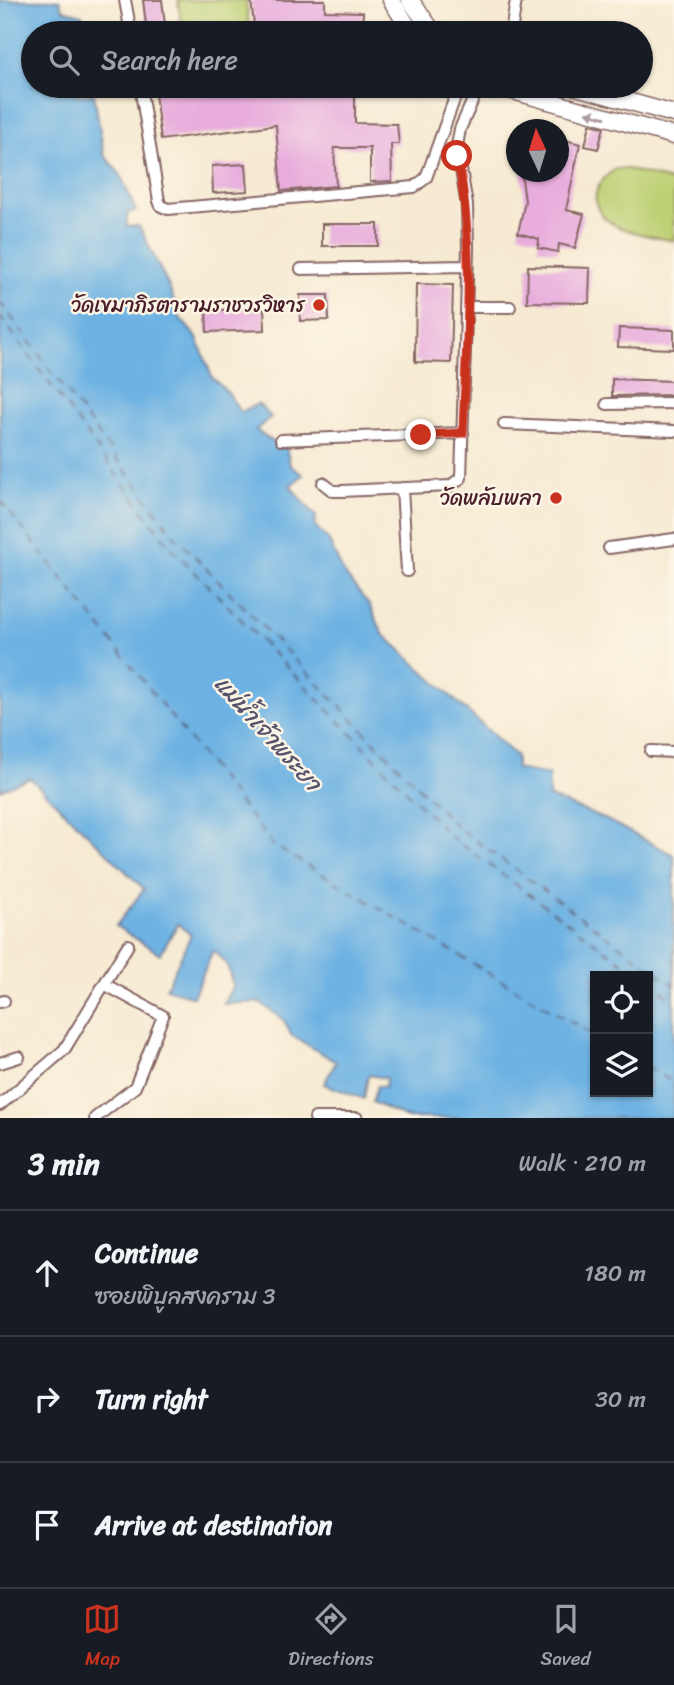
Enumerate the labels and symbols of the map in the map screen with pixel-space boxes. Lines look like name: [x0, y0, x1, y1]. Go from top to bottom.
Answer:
one-way arrow: [585, 109, 606, 119]
north arrow: [506, 119, 569, 182]
route start: [441, 140, 472, 171]
place label: วัดเขมาภิรตารามราชวรวิหาร: [71, 286, 306, 324]
marker: วัดเขมาภิรตารามราชวรวิหาร: [311, 297, 327, 313]
route end: [405, 419, 436, 450]
place label: วัดพลับพลา: [440, 479, 542, 517]
marker: วัดพลับพลา: [548, 490, 564, 506]
water label: แม่น้ำเจ้าพระยา: [204, 666, 333, 802]

